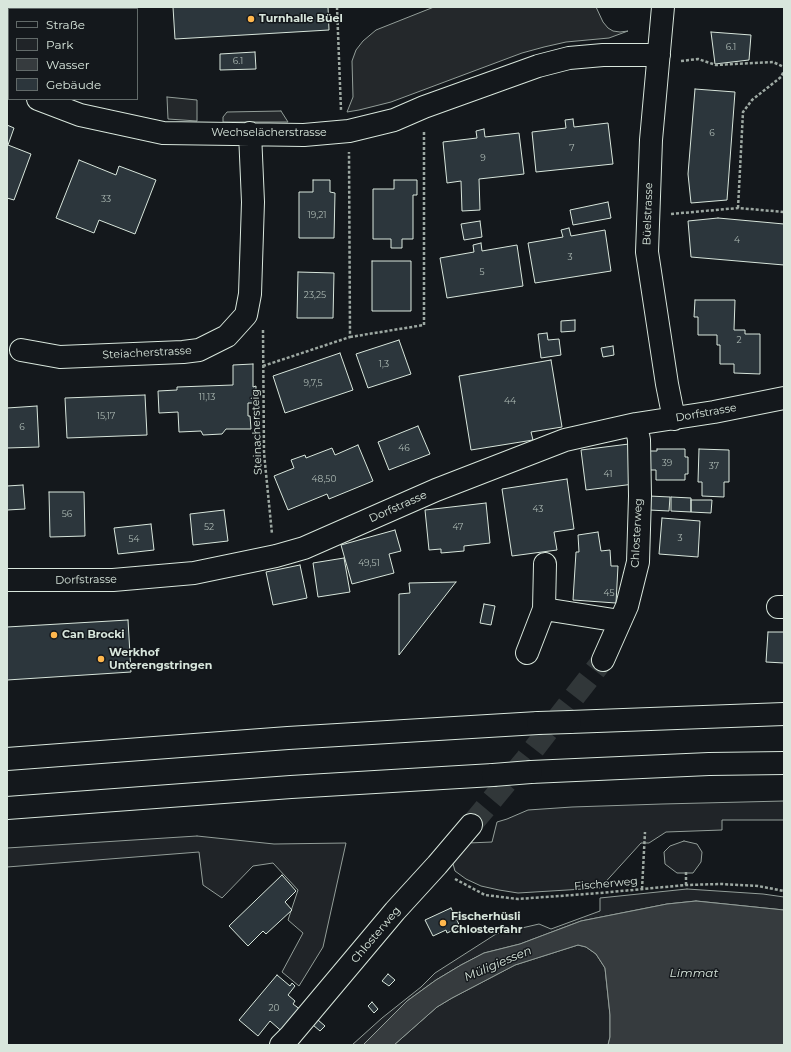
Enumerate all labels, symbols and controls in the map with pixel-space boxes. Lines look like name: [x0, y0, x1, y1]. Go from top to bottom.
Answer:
legend: [8, 8, 138, 100]
place label: Turnhalle Büel: [259, 12, 343, 26]
marker: Turnhalle Büel: [246, 14, 256, 24]
text: Straße: [46, 17, 85, 32]
text: Park: [46, 37, 73, 52]
house number: 6.1: [726, 42, 736, 52]
house number: 6.1: [233, 56, 243, 66]
text: Wasser: [46, 57, 90, 72]
text: Gebäude: [46, 77, 101, 92]
street label: Wechselächerstrasse: [211, 126, 327, 140]
house number: 6: [709, 128, 715, 138]
house number: 7: [569, 143, 575, 153]
house number: 9: [480, 153, 486, 163]
street label: Büelstrasse: [640, 182, 656, 246]
house number: 33: [101, 194, 111, 204]
house number: 19,21: [308, 210, 326, 220]
house number: 4: [734, 235, 740, 245]
house number: 3: [567, 252, 573, 262]
house number: 5: [479, 267, 485, 277]
house number: 23,25: [304, 290, 326, 300]
house number: 2: [736, 335, 742, 345]
street label: Steiacherstrasse: [102, 344, 192, 362]
house number: 1,3: [379, 359, 389, 369]
house number: 9,7,5: [303, 378, 323, 388]
street label: Steinachersteig: [249, 389, 265, 475]
house number: 11,13: [199, 392, 215, 402]
house number: 44: [504, 396, 516, 406]
street label: Dorfstrasse: [674, 401, 738, 425]
house number: 15,17: [97, 411, 115, 421]
house number: 6: [19, 422, 25, 432]
house number: 46: [398, 443, 410, 453]
house number: 39: [662, 458, 672, 468]
house number: 37: [709, 461, 719, 471]
house number: 41: [604, 469, 612, 479]
house number: 48,50: [312, 474, 336, 484]
street label: Dorfstrasse: [367, 488, 429, 526]
street label: Chlosterweg: [629, 498, 645, 568]
house number: 43: [533, 504, 543, 514]
house number: 56: [62, 509, 72, 519]
house number: 52: [204, 522, 214, 532]
house number: 47: [453, 522, 463, 532]
house number: 3: [677, 533, 683, 543]
house number: 54: [128, 534, 140, 544]
house number: 49,51: [358, 558, 380, 568]
street label: Dorfstrasse: [55, 573, 117, 587]
house number: 45: [603, 588, 615, 598]
place label: Can Brocki: [62, 628, 125, 642]
marker: Can Brocki: [49, 630, 59, 640]
place label: Werkhof Unterengstringen: [109, 646, 212, 672]
marker: Werkhof Unterengstringen: [96, 654, 106, 664]
street label: Fischerweg: [574, 875, 638, 893]
street label: Chlosterweg: [349, 904, 403, 966]
place label: Fischerhüsli Chlosterfahr: [451, 910, 522, 936]
marker: Fischerhüsli Chlosterfahr: [438, 918, 448, 928]
water label: Müligiessen: [462, 943, 534, 985]
water label: Limmat: [670, 966, 718, 980]
house number: 20: [268, 1003, 280, 1013]

